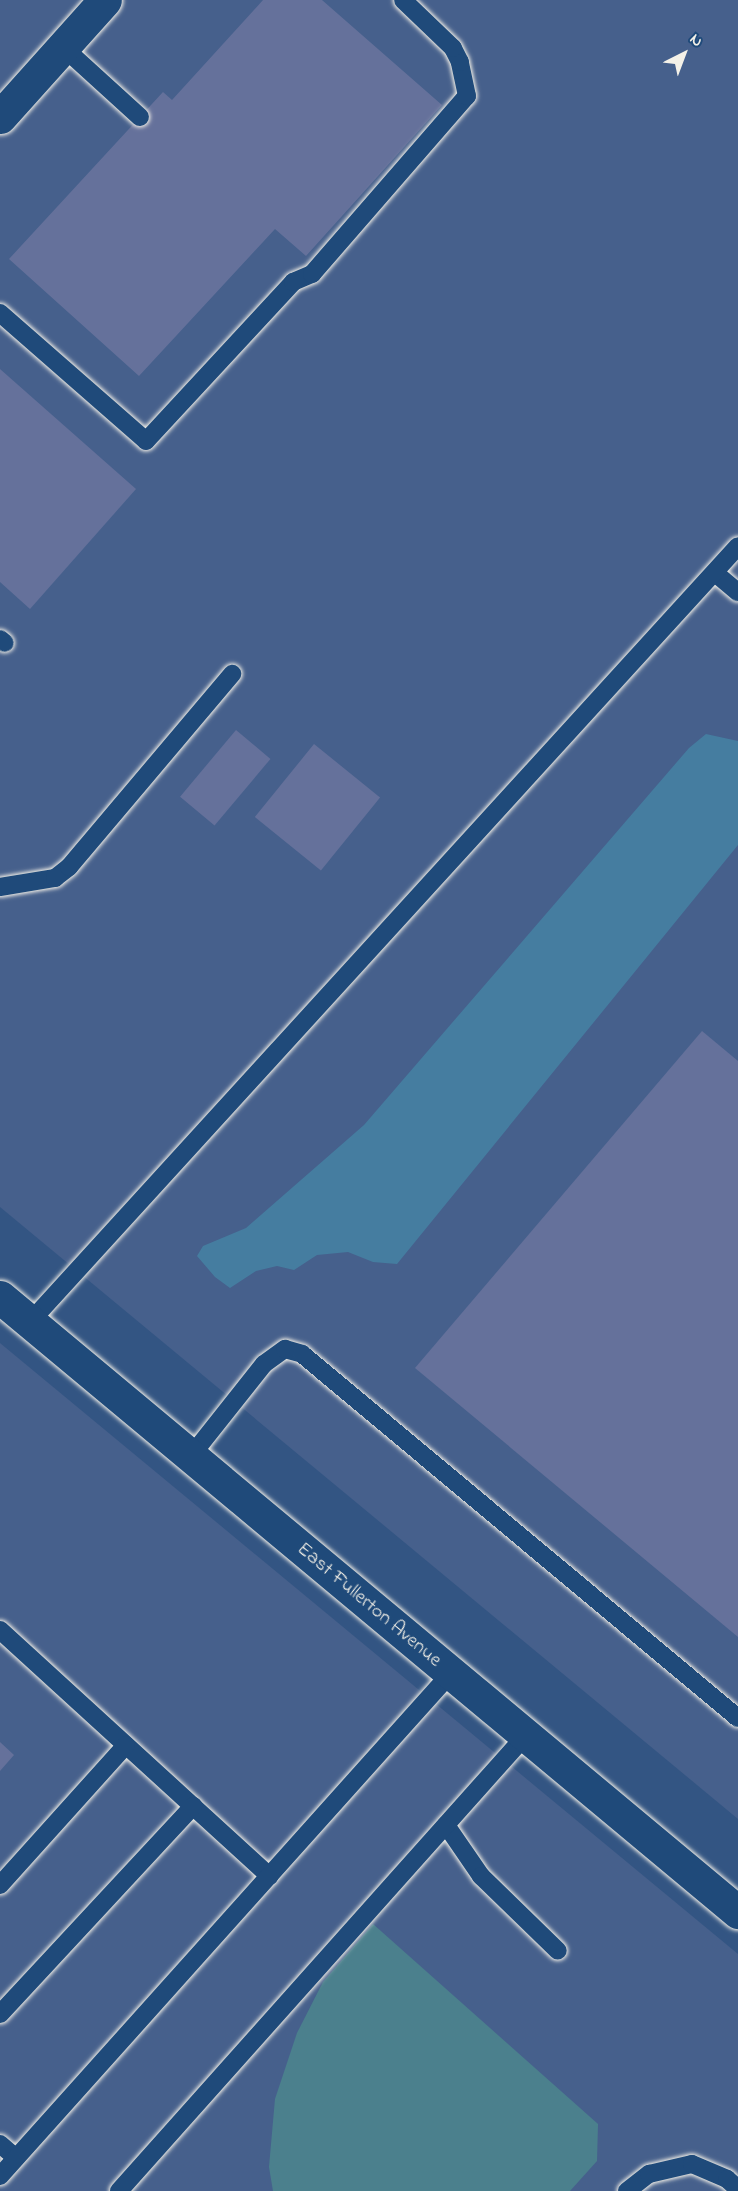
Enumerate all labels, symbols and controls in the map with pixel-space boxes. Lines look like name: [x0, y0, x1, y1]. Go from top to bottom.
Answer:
north arrow: [654, 24, 714, 84]
text: N: [684, 28, 708, 53]
street label: East Fullerton Avenue: [292, 1538, 446, 1672]

